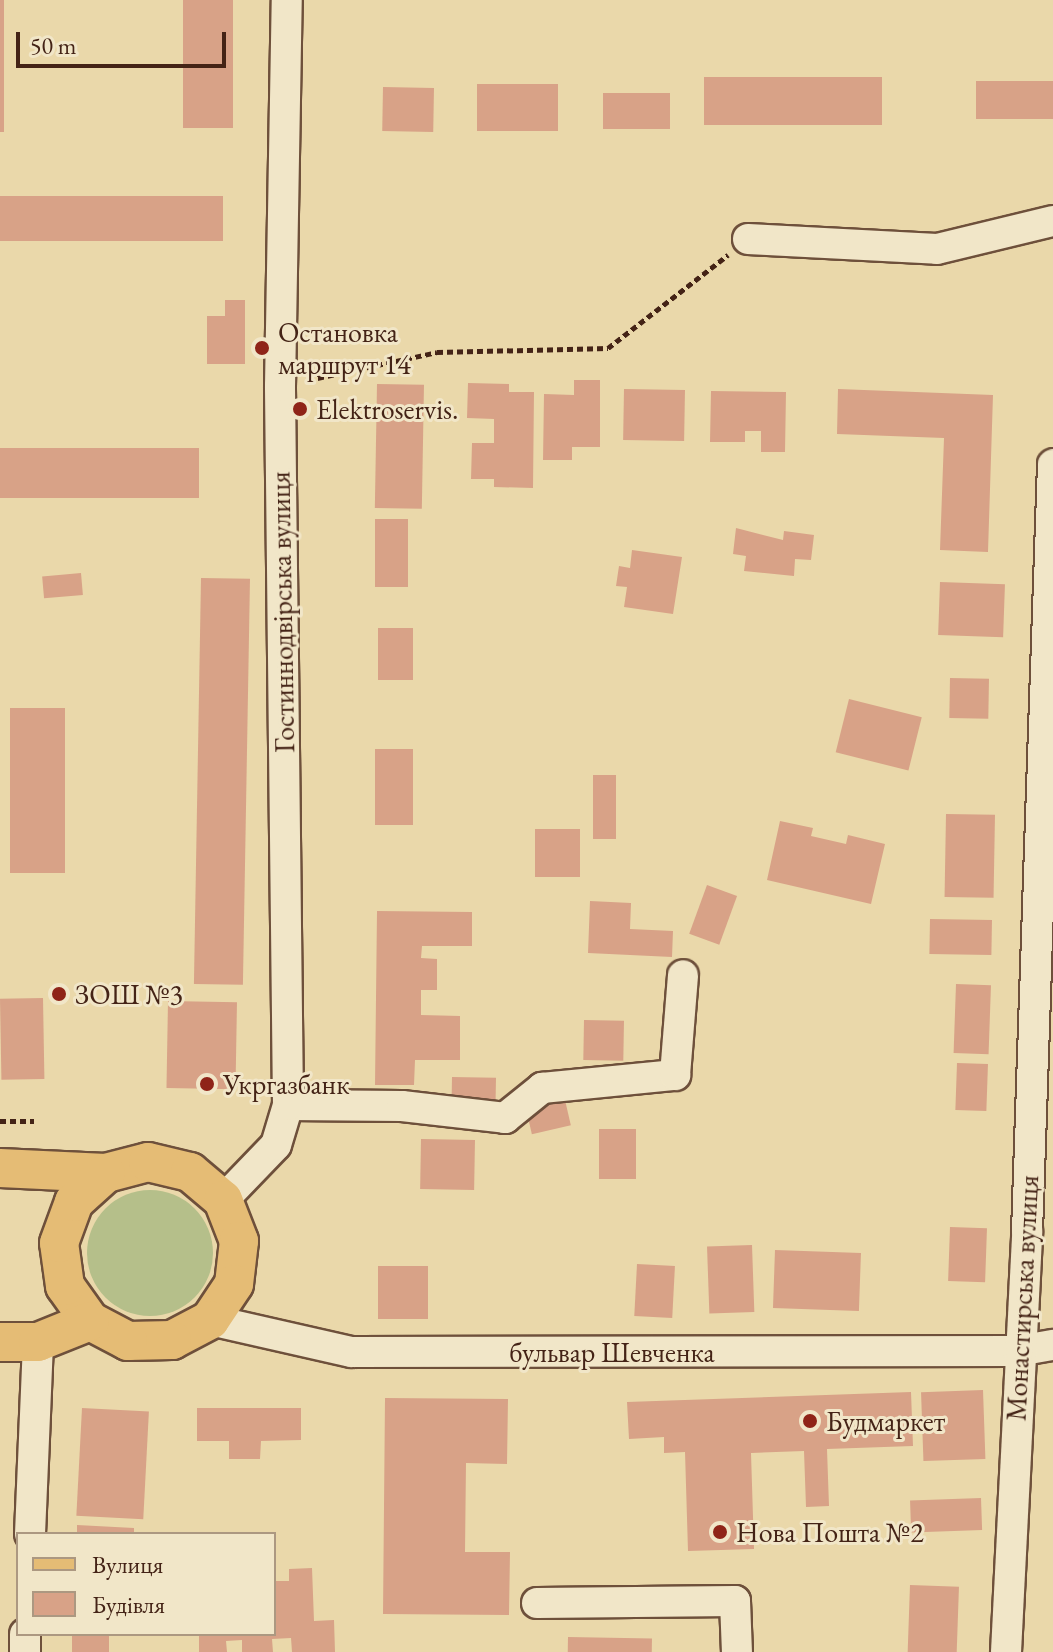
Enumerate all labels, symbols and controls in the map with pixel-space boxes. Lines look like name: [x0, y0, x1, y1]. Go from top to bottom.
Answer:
scale bar: [20, 16, 230, 66]
text: 50 m: [30, 30, 77, 61]
place label: Остановка маршрут 14: [278, 315, 411, 381]
marker: Остановка маршрут 14: [253, 339, 271, 357]
place label: Elektroservis.: [316, 392, 458, 426]
marker: Elektroservis.: [291, 400, 309, 418]
street label: Гостиннодвірська вулиця: [263, 471, 301, 753]
place label: ЗОШ №3: [75, 977, 183, 1011]
marker: ЗОШ №3: [50, 985, 68, 1003]
place label: Укргазбанк: [223, 1067, 350, 1101]
marker: Укргазбанк: [198, 1075, 216, 1093]
street label: Монастирська вулиця: [999, 1174, 1045, 1422]
street label: бульвар Шевченка: [509, 1335, 715, 1369]
place label: Будмаркет: [826, 1404, 945, 1438]
marker: Будмаркет: [801, 1412, 819, 1430]
place label: Нова Пошта №2: [736, 1515, 924, 1549]
marker: Нова Пошта №2: [711, 1523, 729, 1541]
legend: [16, 1532, 276, 1636]
text: Вулиця: [92, 1549, 163, 1580]
text: Будівля: [92, 1589, 165, 1620]

